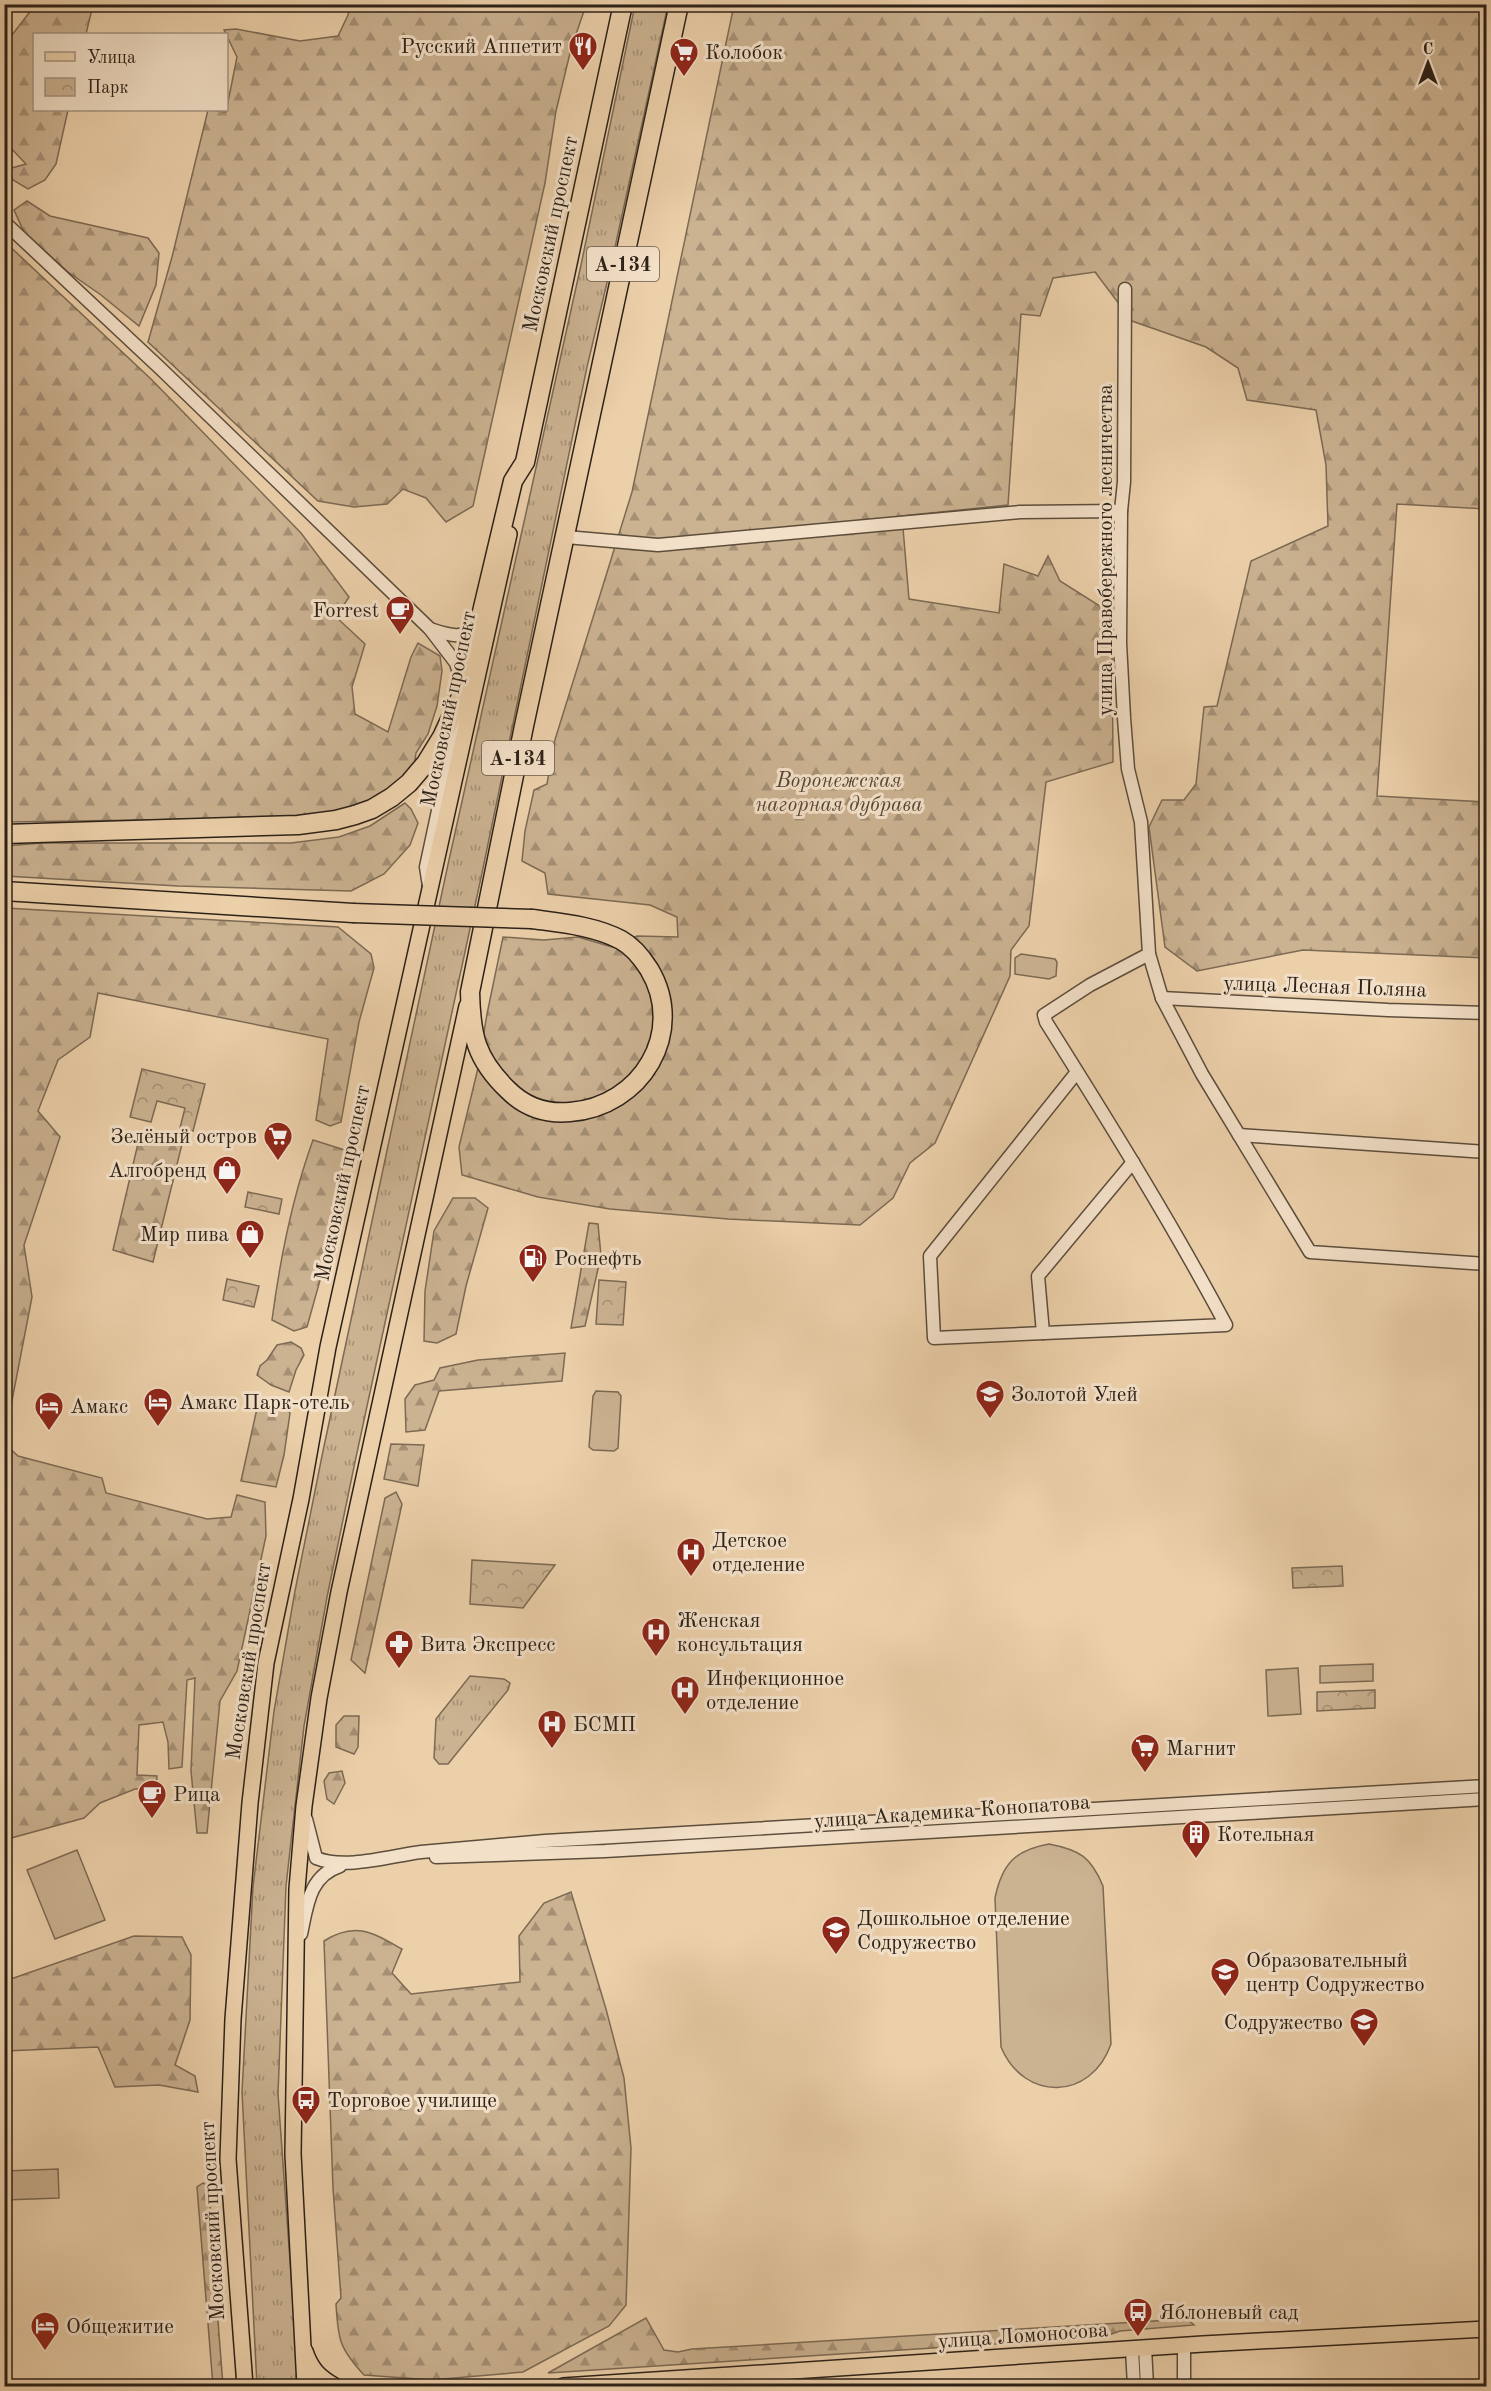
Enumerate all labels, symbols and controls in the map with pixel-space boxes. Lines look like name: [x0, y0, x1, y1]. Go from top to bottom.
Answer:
restaurant icon: Русский Аппетит: [567, 30, 599, 72]
legend: [33, 33, 228, 111]
north arrow: [1398, 33, 1458, 93]
supermarket icon: Колобок: [668, 36, 700, 78]
place label: Русский Аппетит: [400, 37, 562, 58]
text: С: [1423, 42, 1433, 58]
place label: Колобок: [705, 43, 784, 64]
text: Улица: [87, 49, 136, 67]
text: Парк: [87, 79, 128, 97]
street label: Московский проспект: [520, 134, 583, 334]
road number: А-134: [587, 247, 659, 281]
street label: улица Правобережного лесничества: [1096, 384, 1117, 716]
cafe icon: Forrest: [384, 594, 416, 636]
place label: Forrest: [313, 601, 379, 622]
street label: Московский проспект: [418, 609, 481, 809]
road number: А-134: [482, 741, 554, 775]
park label: Воронежская нагорная дубрава: [755, 771, 923, 816]
street label: улица Лесная Поляна: [1223, 973, 1427, 1002]
street label: Московский проспект: [312, 1083, 375, 1283]
supermarket icon: Зелёный остров: [262, 1120, 294, 1162]
place label: Зелёный остров: [111, 1127, 257, 1148]
shop icon: Алгобренд: [211, 1154, 243, 1196]
place label: Алгобренд: [108, 1161, 207, 1182]
shop icon: Мир пива: [234, 1218, 266, 1260]
place label: Мир пива: [140, 1225, 229, 1246]
fuel station icon: Роснефть: [517, 1242, 549, 1284]
place label: Роснефть: [554, 1249, 642, 1270]
school or university icon: Золотой Улей: [974, 1378, 1006, 1420]
place label: Золотой Улей: [1011, 1385, 1138, 1406]
hotel icon: Амакс Парк-отель: [142, 1386, 174, 1428]
hotel icon: Амакс: [33, 1390, 65, 1432]
place label: Амакс Парк-отель: [179, 1393, 350, 1414]
place label: Амакс: [70, 1397, 128, 1418]
place label: Детское отделение: [712, 1531, 805, 1576]
hospital icon: Детское отделение: [675, 1536, 707, 1578]
street label: Московский проспект: [223, 1561, 276, 1762]
place label: Женская консультация: [677, 1611, 803, 1656]
hospital icon: Женская консультация: [640, 1616, 672, 1658]
pharmacy icon: Вита Экспресс: [383, 1628, 415, 1670]
place label: Вита Экспресс: [420, 1635, 555, 1656]
place label: Инфекционное отделение: [706, 1669, 844, 1714]
hospital icon: Инфекционное отделение: [669, 1674, 701, 1716]
hospital icon: БСМП: [536, 1708, 568, 1750]
place label: БСМП: [573, 1715, 636, 1736]
supermarket icon: Магнит: [1129, 1732, 1161, 1774]
place label: Магнит: [1166, 1739, 1236, 1760]
cafe icon: Рица: [136, 1778, 168, 1820]
place label: Рица: [173, 1785, 220, 1806]
street label: улица Академика Конопатова: [813, 1792, 1091, 1833]
building icon: Котельная: [1180, 1818, 1212, 1860]
place label: Котельная: [1217, 1825, 1314, 1846]
place label: Дошкольное отделение Содружество: [857, 1909, 1070, 1954]
school or university icon: Дошкольное отделение Содружество: [820, 1914, 852, 1956]
place label: Образовательный центр Содружество: [1246, 1951, 1425, 1996]
school or university icon: Образовательный центр Содружество: [1209, 1956, 1241, 1998]
school or university icon: Содружество: [1348, 2006, 1380, 2048]
place label: Содружество: [1224, 2013, 1343, 2034]
bus stop icon: Торговое училище: [290, 2084, 322, 2126]
place label: Торговое училище: [327, 2091, 497, 2112]
street label: Московский проспект: [198, 2120, 229, 2321]
bus stop icon: Яблоневый сад: [1122, 2296, 1154, 2338]
place label: Яблоневый сад: [1159, 2303, 1299, 2324]
hotel icon: Общежитие: [29, 2310, 61, 2352]
place label: Общежитие: [66, 2317, 174, 2338]
street label: улица Ломоносова: [937, 2320, 1109, 2353]

